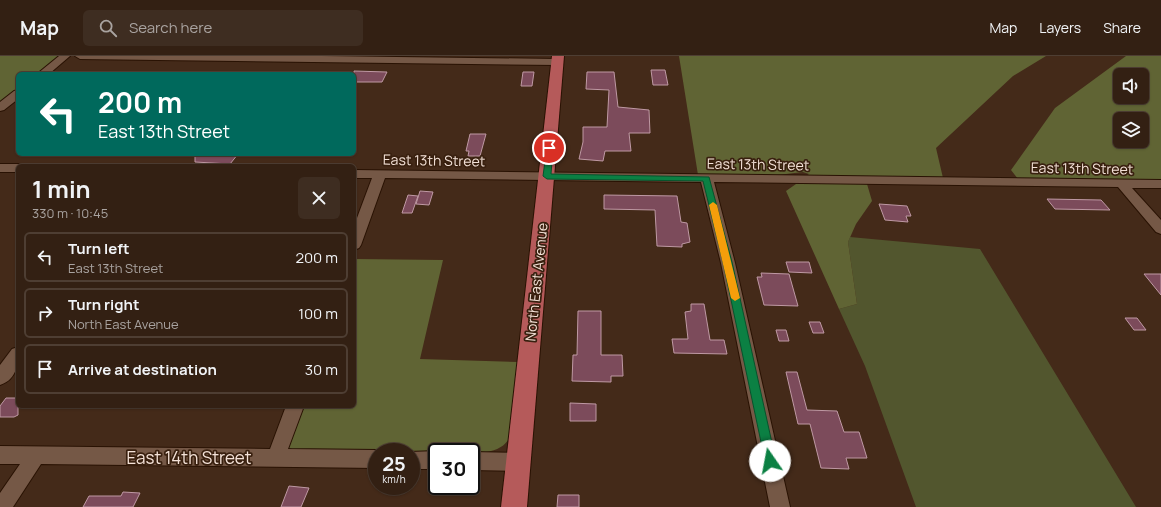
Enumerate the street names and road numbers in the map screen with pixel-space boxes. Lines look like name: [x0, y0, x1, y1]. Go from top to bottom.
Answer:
street label: East 13th Street: [383, 150, 486, 170]
street label: East 13th Street: [707, 154, 810, 174]
street label: East 13th Street: [1031, 158, 1134, 178]
street label: North East Avenue: [520, 222, 552, 342]
street label: East 14th Street: [126, 446, 252, 469]

